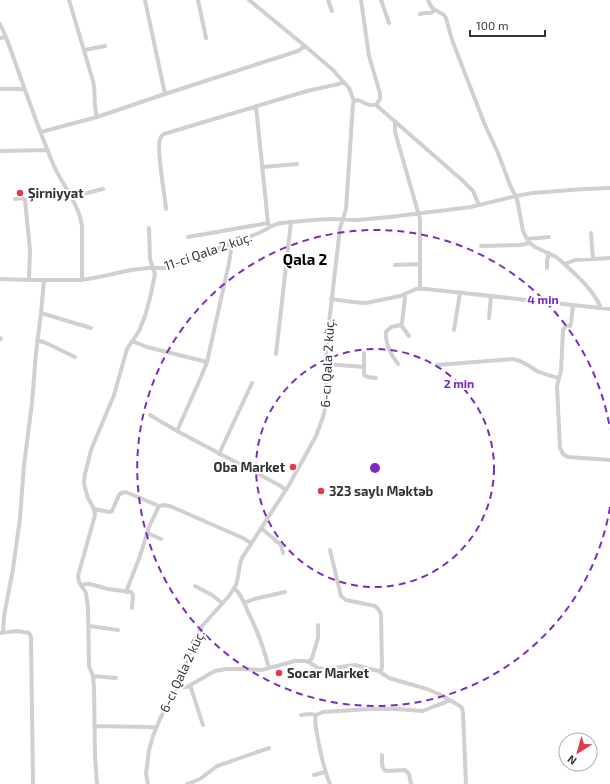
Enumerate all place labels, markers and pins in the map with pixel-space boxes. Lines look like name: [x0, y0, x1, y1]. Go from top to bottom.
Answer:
place label: Şirniyyat: [28, 185, 84, 202]
marker: Şirniyyat: [15, 188, 25, 198]
place label: Oba Market: [214, 459, 286, 475]
centre of rings: [368, 461, 382, 475]
marker: Oba Market: [288, 462, 298, 472]
place label: 323 saylı Məktəb: [329, 483, 434, 499]
marker: 323 saylı Məktəb: [316, 486, 326, 496]
place label: Socar Market: [287, 665, 370, 681]
marker: Socar Market: [274, 668, 284, 678]

